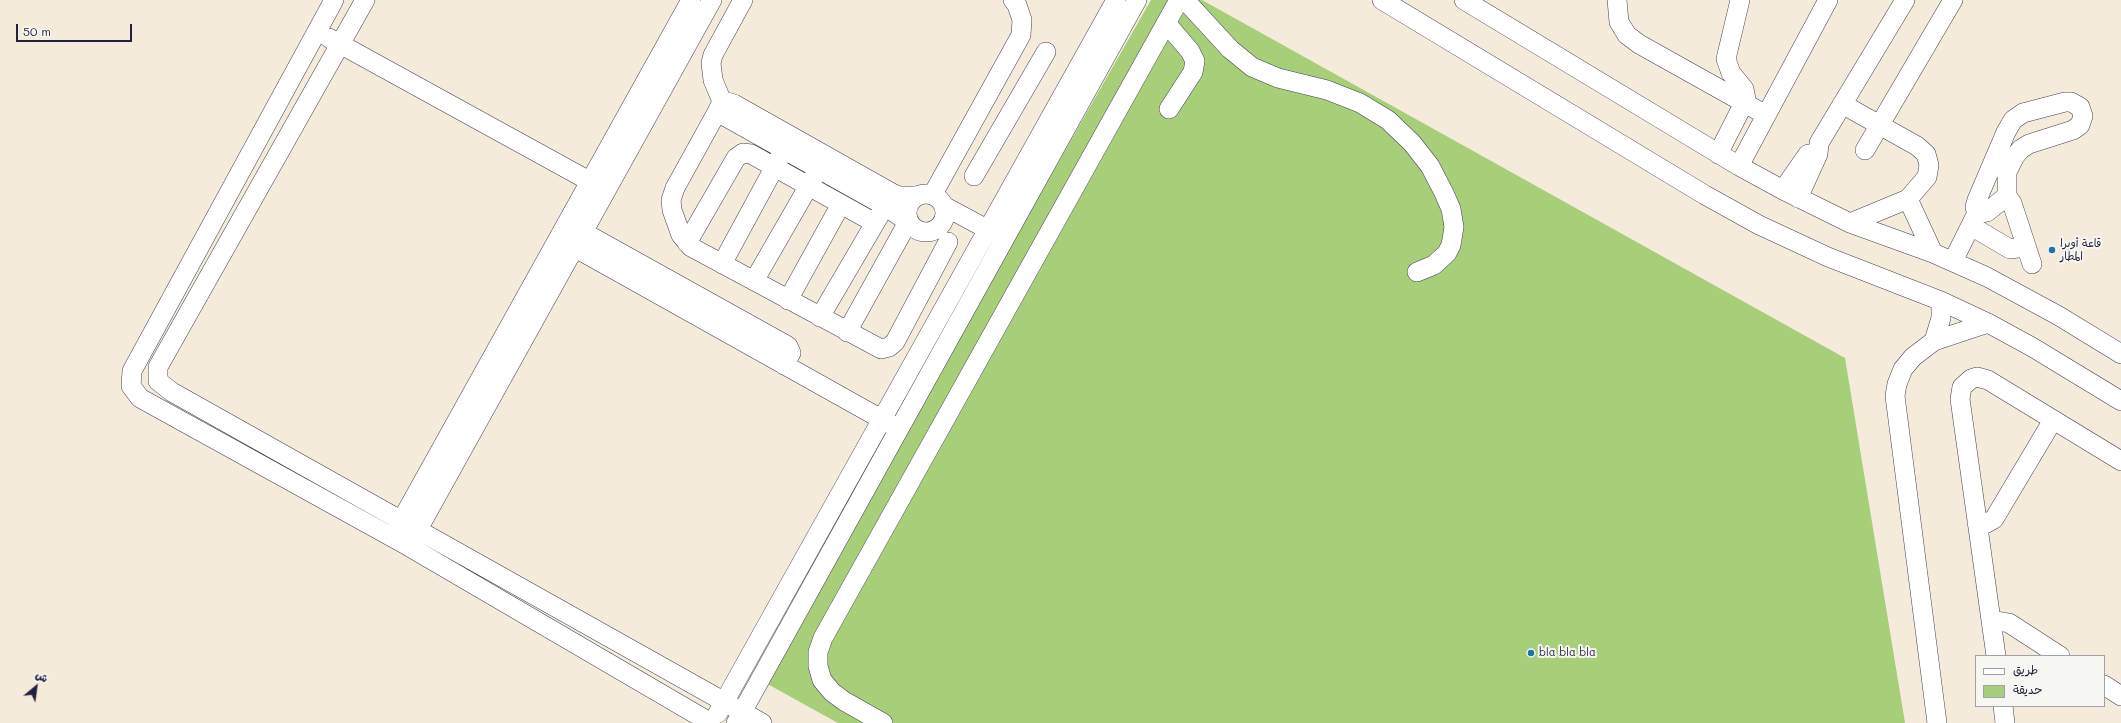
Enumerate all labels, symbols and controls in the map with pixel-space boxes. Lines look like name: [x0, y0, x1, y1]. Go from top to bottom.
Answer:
scale bar: [18, 16, 134, 42]
text: 50 m: [23, 23, 51, 39]
place label: قاعة أوبرا المطار: [2060, 237, 2101, 263]
marker: قاعة أوبرا المطار: [2047, 245, 2057, 255]
place label: bla bla bla: [1539, 646, 1596, 660]
marker: bla bla bla: [1526, 648, 1536, 658]
legend: [1975, 655, 2105, 707]
text: طريق: [2013, 661, 2038, 677]
north arrow: [16, 667, 56, 707]
text: ش: [33, 667, 51, 686]
text: حديقة: [2013, 681, 2042, 697]

